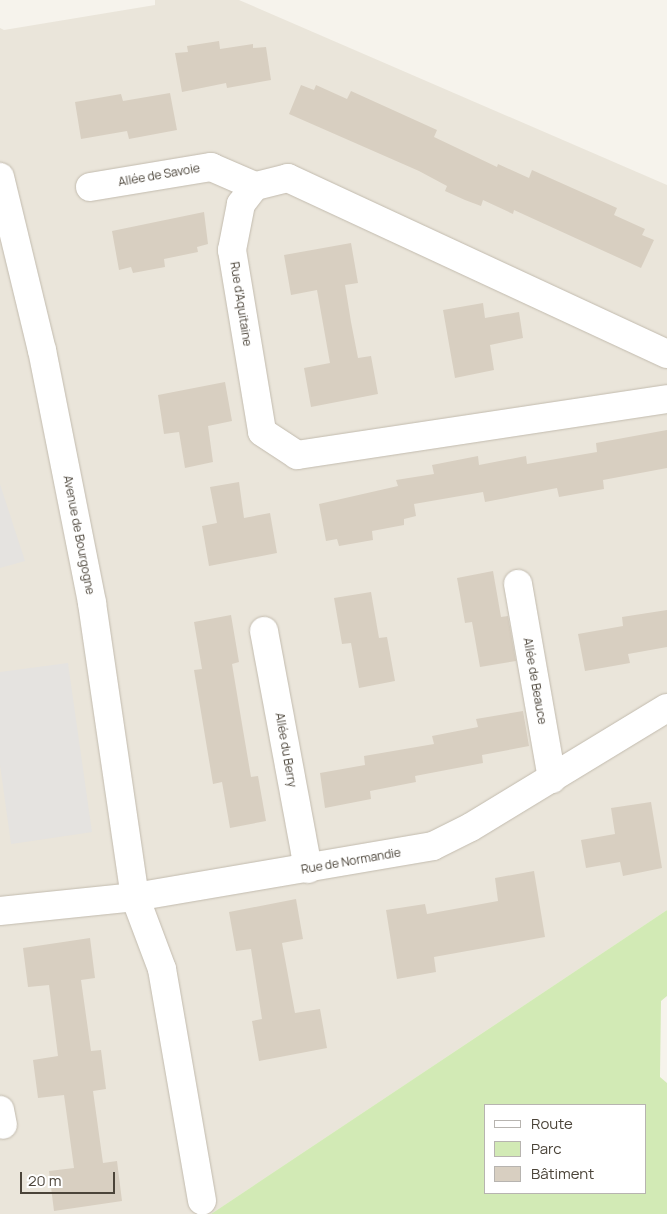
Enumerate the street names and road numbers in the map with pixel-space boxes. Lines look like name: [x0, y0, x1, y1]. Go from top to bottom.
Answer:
street label: Allée de Savoie: [117, 161, 201, 189]
street label: Rue d'Aquitaine: [227, 261, 255, 347]
street label: Avenue de Bourgogne: [60, 474, 98, 596]
street label: Allée de Beauce: [520, 637, 550, 725]
street label: Allée du Berry: [272, 712, 300, 788]
street label: Rue de Normandie: [300, 845, 402, 877]

